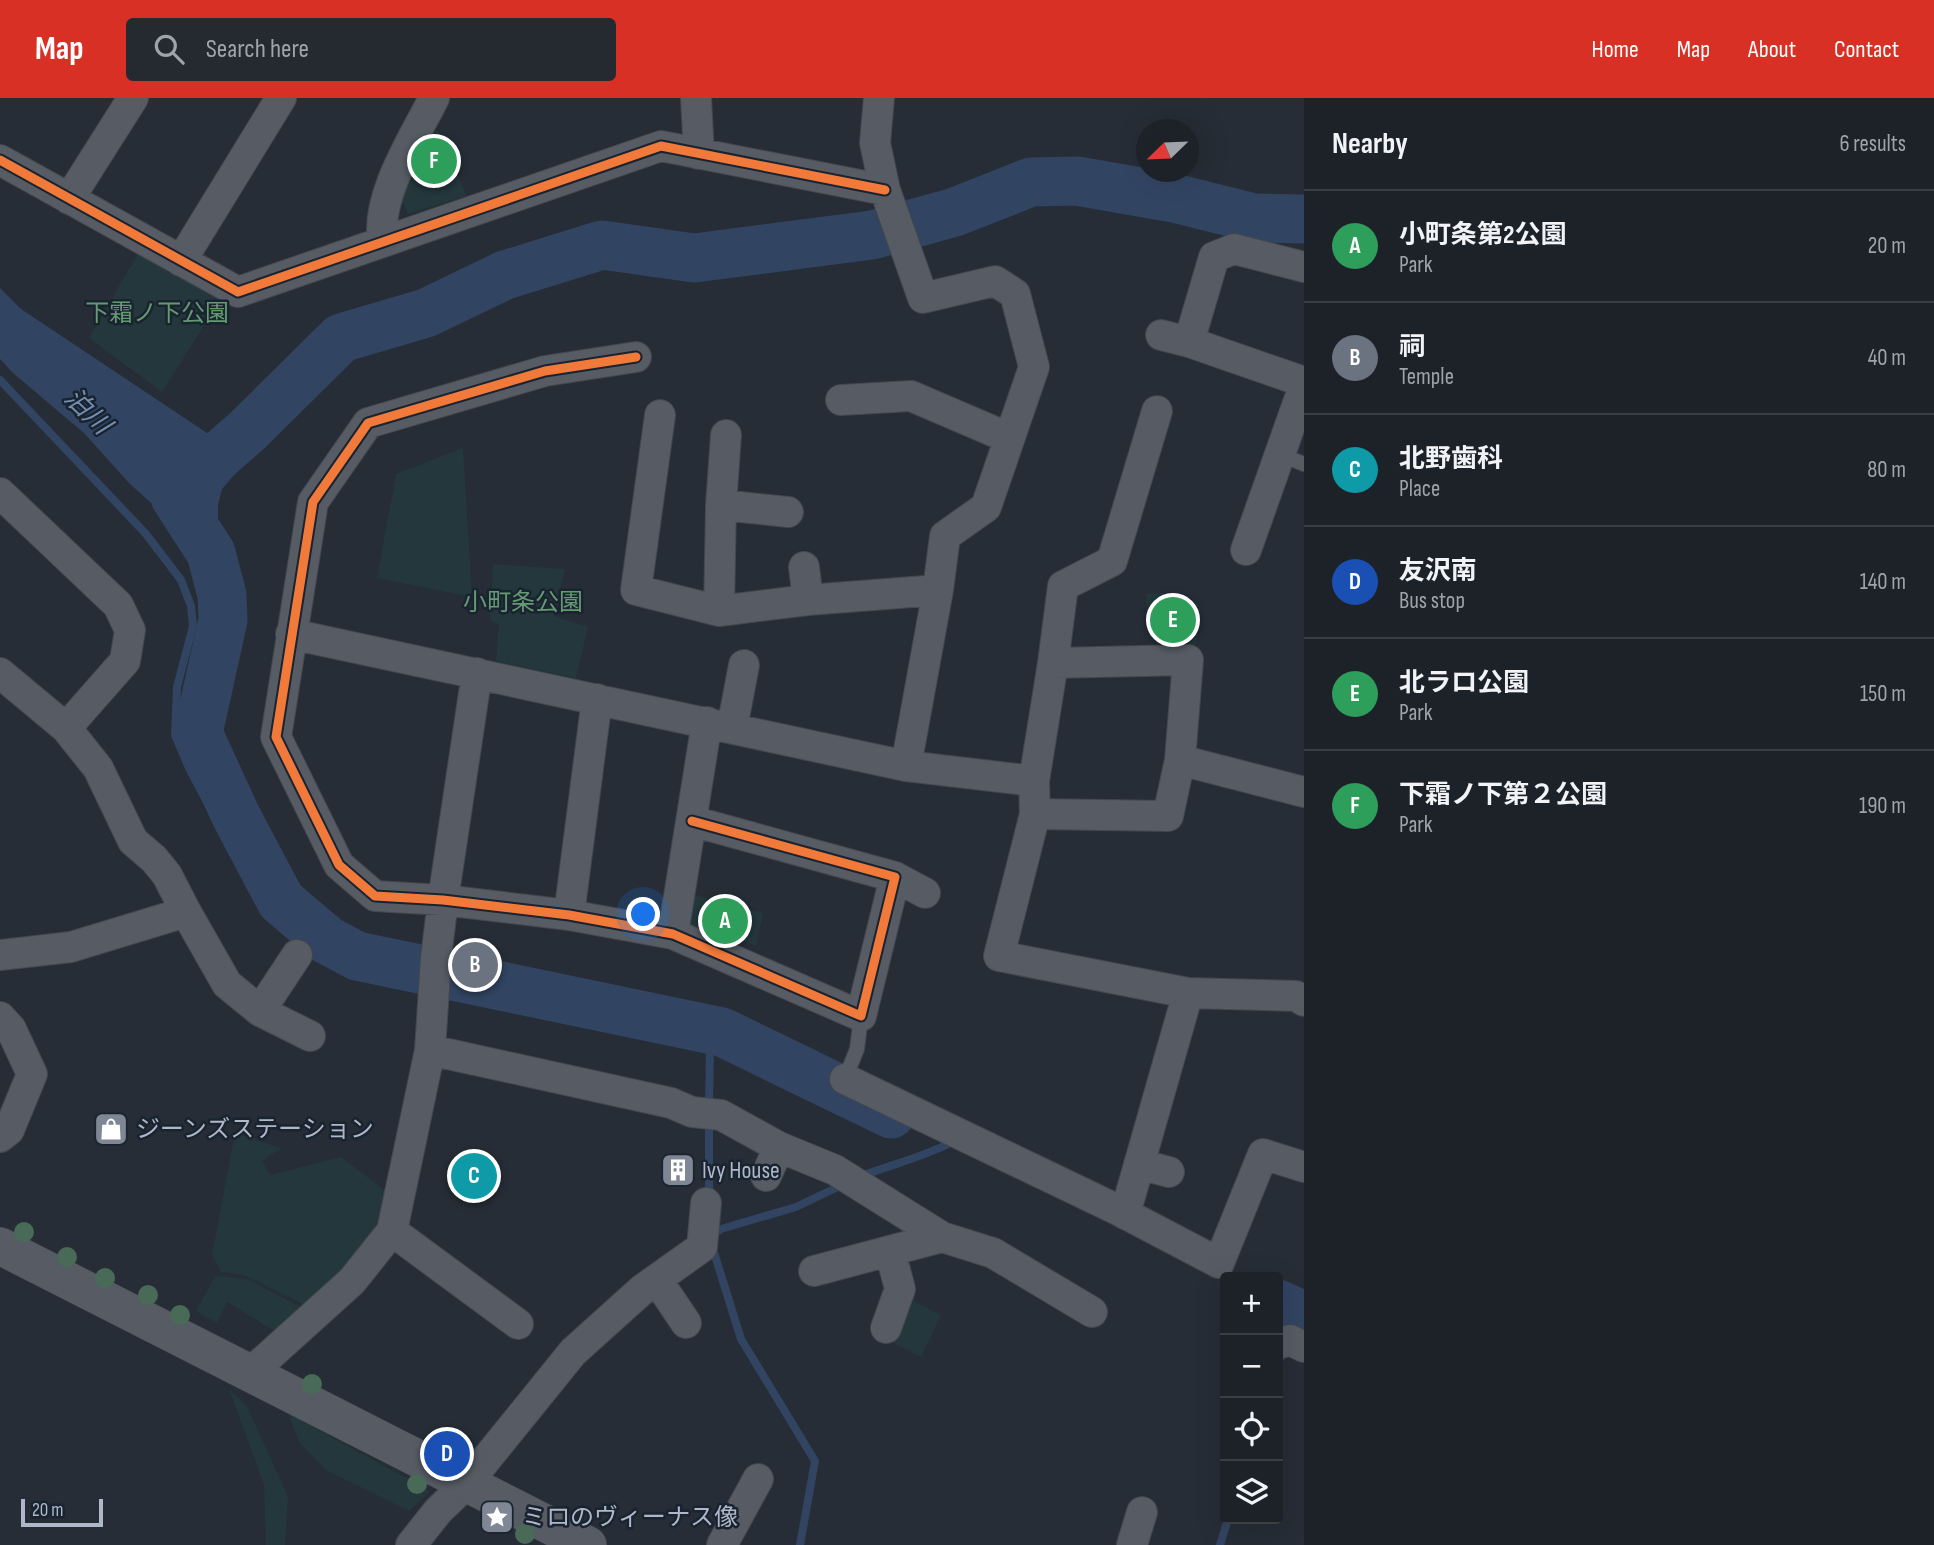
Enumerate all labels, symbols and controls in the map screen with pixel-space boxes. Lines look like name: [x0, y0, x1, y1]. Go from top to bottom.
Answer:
search box: [126, 18, 616, 81]
text: Map: [35, 29, 84, 69]
icon: search: [150, 30, 188, 68]
text: Search here: [206, 34, 309, 65]
text: Home: [1591, 35, 1639, 64]
text: Map: [1677, 35, 1710, 64]
text: About: [1748, 35, 1796, 64]
text: Contact: [1834, 35, 1899, 64]
north arrow: [1136, 119, 1199, 182]
text: Nearby: [1332, 126, 1408, 162]
text: 6 results: [1840, 130, 1906, 158]
pin: F: [411, 135, 457, 187]
text: 小町条第2公園: [1399, 220, 1566, 251]
text: A: [1350, 232, 1360, 260]
text: 20 m: [1868, 232, 1906, 260]
text: Park: [1399, 251, 1433, 279]
park label: 下霜ノ下公園: [85, 299, 229, 328]
text: 祠: [1399, 332, 1425, 363]
text: B: [1350, 344, 1360, 372]
text: 40 m: [1868, 344, 1906, 372]
text: Temple: [1399, 363, 1454, 391]
water label: 泊川: [58, 383, 119, 443]
text: 北野歯科: [1399, 444, 1503, 475]
text: C: [1349, 456, 1361, 484]
text: 80 m: [1867, 456, 1906, 484]
text: Place: [1399, 475, 1440, 503]
text: 友沢南: [1399, 556, 1477, 587]
text: D: [1349, 568, 1361, 596]
text: 140 m: [1860, 568, 1906, 596]
text: Bus stop: [1399, 587, 1465, 615]
park label: 小町条公園: [463, 588, 583, 617]
pin: E: [1150, 594, 1196, 646]
text: 北ラロ公園: [1399, 668, 1529, 699]
text: E: [1350, 680, 1360, 708]
text: 150 m: [1860, 680, 1906, 708]
text: Park: [1399, 699, 1433, 727]
text: 下霜ノ下第２公園: [1399, 780, 1607, 811]
text: F: [1350, 792, 1360, 820]
text: 190 m: [1859, 792, 1906, 820]
text: Park: [1399, 811, 1433, 839]
pin: A: [702, 895, 748, 947]
your location: [626, 897, 660, 931]
pin: B: [452, 939, 498, 991]
shop icon: ジーンズステーション: [92, 1110, 130, 1148]
place label: ジーンズステーション: [136, 1115, 374, 1144]
pin: C: [451, 1150, 497, 1202]
building icon: Ivy House: [659, 1151, 697, 1189]
place label: Ivy House: [702, 1156, 780, 1185]
map controls: [1220, 1272, 1283, 1524]
button: +: [1220, 1272, 1283, 1335]
button: −: [1220, 1335, 1283, 1398]
button: locate: [1220, 1398, 1283, 1461]
pin: D: [424, 1428, 470, 1480]
button: layers: [1220, 1461, 1283, 1524]
scale bar: [21, 1496, 103, 1528]
place icon: ミロのヴィーナス像: [478, 1498, 516, 1536]
text: 20 m: [32, 1499, 64, 1522]
place label: ミロのヴィーナス像: [522, 1503, 738, 1532]

